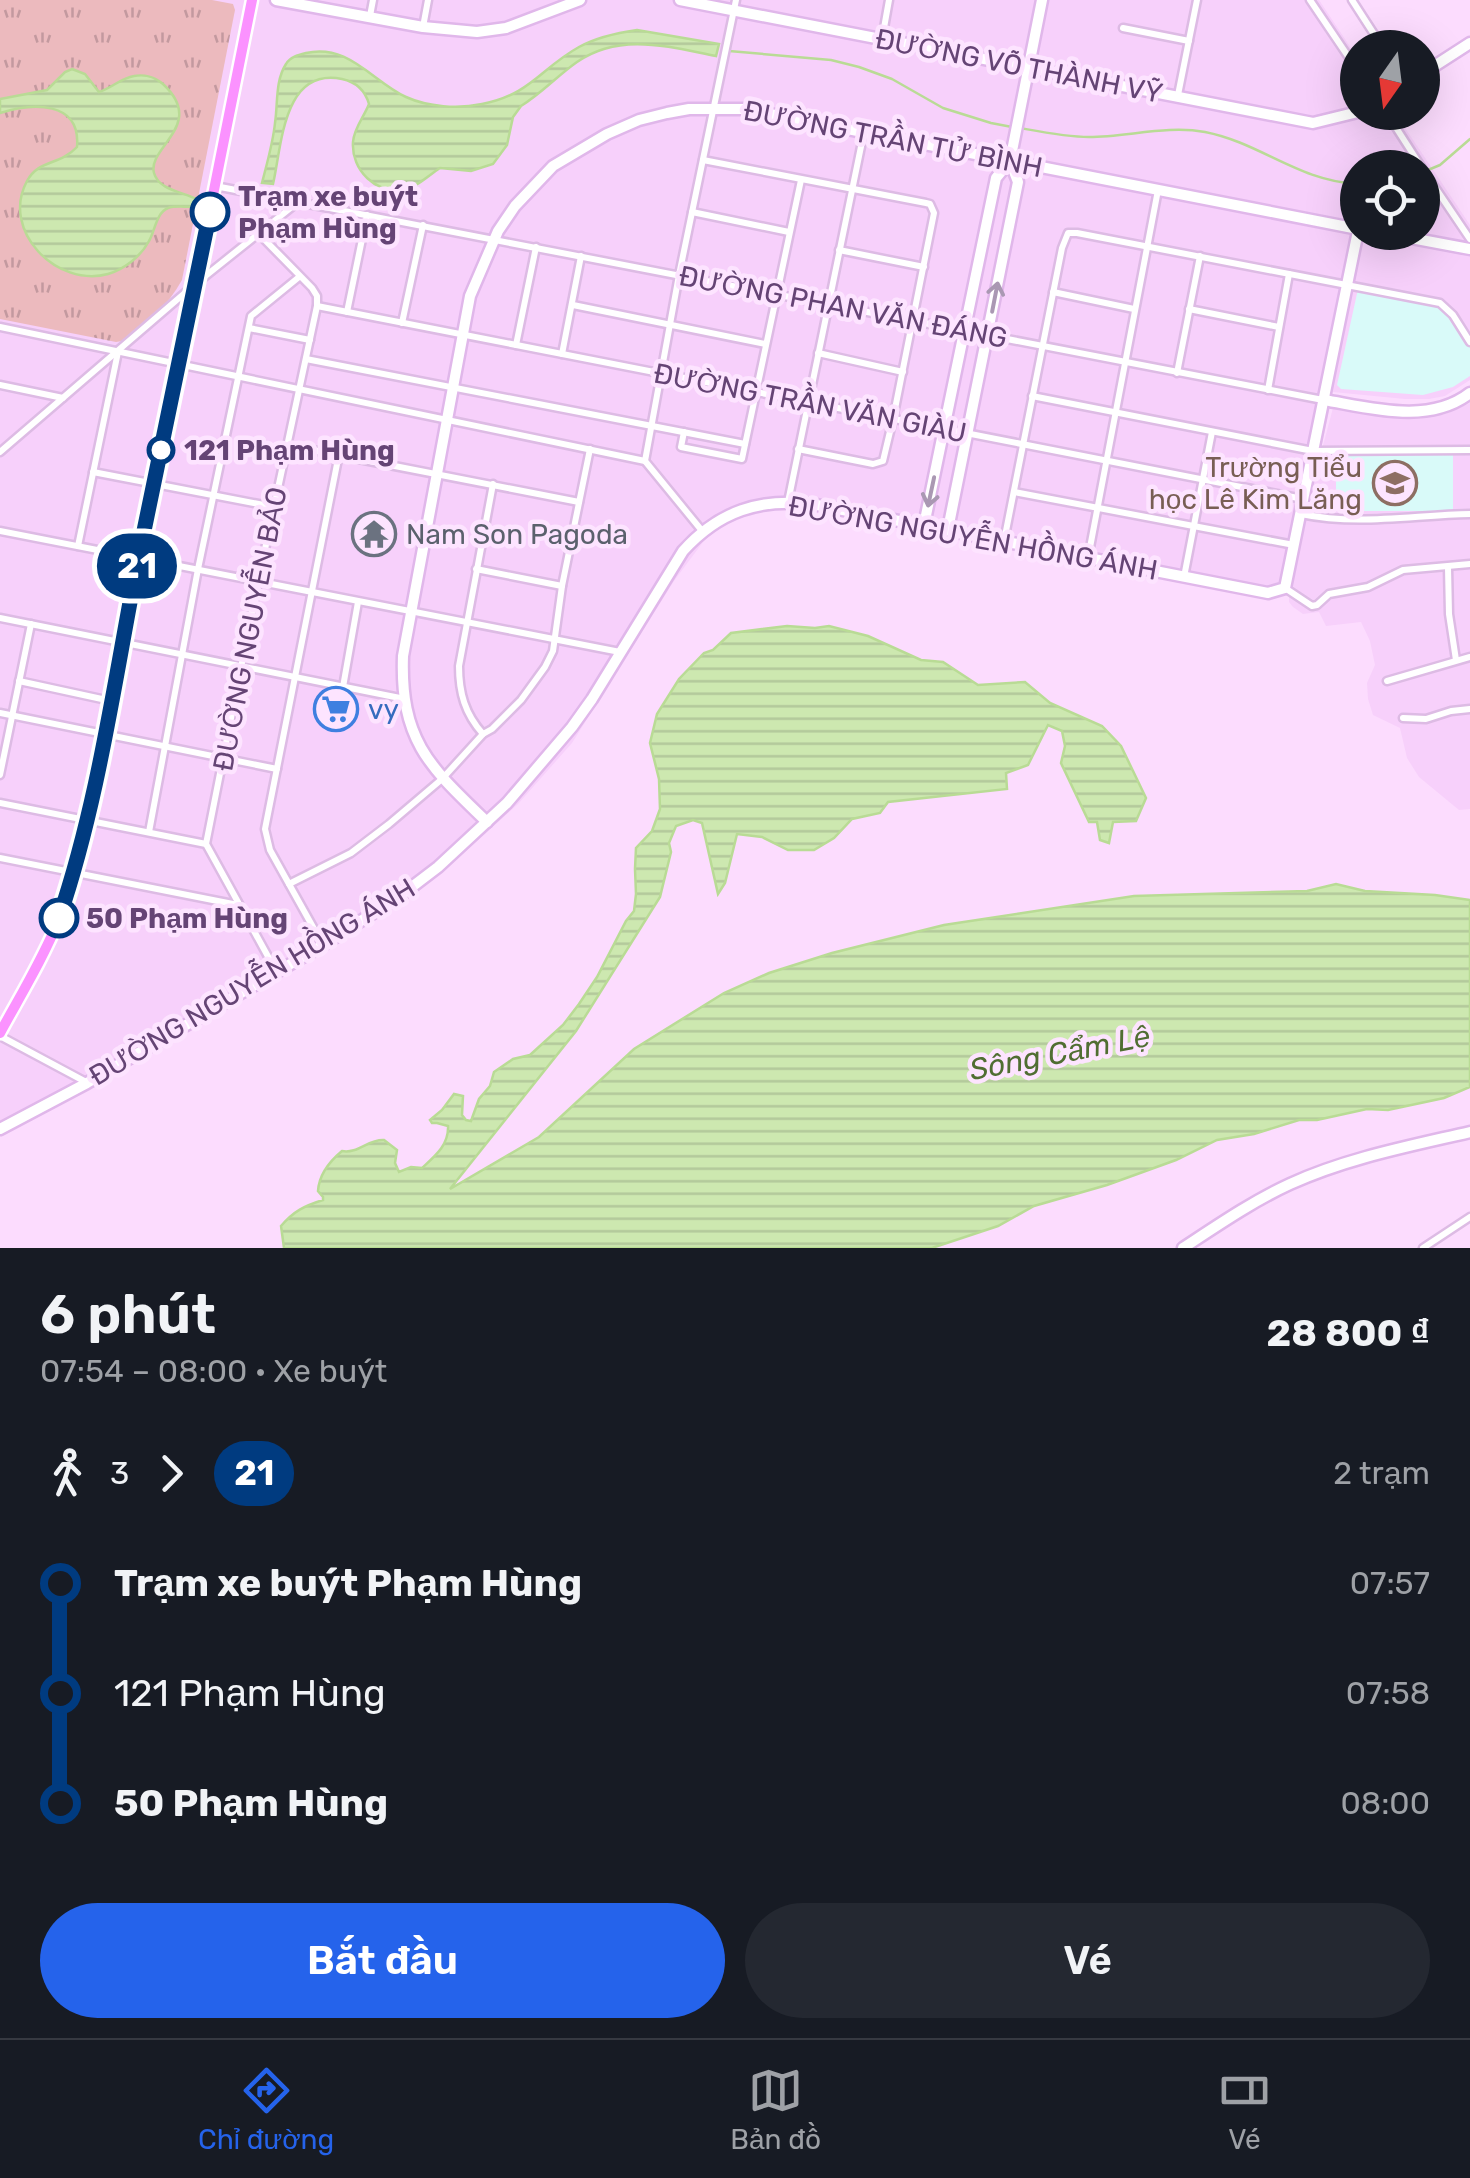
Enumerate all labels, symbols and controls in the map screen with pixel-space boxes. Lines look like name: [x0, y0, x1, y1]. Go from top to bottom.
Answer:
street label: ĐƯỜNG VÕ THÀNH VỸ: [873, 22, 1165, 110]
north arrow: [1340, 30, 1440, 130]
map controls: [1340, 30, 1440, 250]
street label: ĐƯỜNG TRẦN TỬ BÌNH: [741, 90, 1046, 184]
button: locate: [1340, 150, 1440, 250]
place label: Trạm xe buýt Phạm Hùng: [238, 180, 418, 245]
marker: Trạm xe buýt Phạm Hùng: [191, 193, 229, 231]
street label: ĐƯỜNG PHAN VĂN ĐÁNG: [676, 259, 1010, 355]
one-way arrow: [987, 281, 1006, 313]
street label: ĐƯỜNG TRẦN VĂN GIÀU: [651, 352, 970, 450]
place label: 121 Phạm Hùng: [184, 434, 395, 467]
marker: 121 Phạm Hùng: [148, 437, 174, 463]
place label: Trường Tiểu học Lê Kim Lăng: [1149, 451, 1362, 516]
school or university icon: Trường Tiểu học Lê Kim Lăng: [1372, 460, 1418, 506]
one-way arrow: [920, 475, 939, 507]
street label: ĐƯỜNG NGUYỄN BẢO: [202, 483, 294, 774]
street label: ĐƯỜNG NGUYỄN HỒNG ÁNH: [786, 485, 1161, 587]
temple icon: Nam Son Pagoda: [351, 511, 397, 557]
place label: Nam Son Pagoda: [406, 518, 628, 551]
line badge: 21: [92, 534, 182, 598]
text: 21: [117, 545, 157, 587]
supermarket icon: vy: [313, 686, 359, 732]
place label: vy: [368, 693, 399, 726]
street label: ĐƯỜNG NGUYỄN HỒNG ÁNH: [81, 868, 421, 1093]
marker: 50 Phạm Hùng: [40, 899, 78, 937]
place label: 50 Phạm Hùng: [86, 902, 288, 935]
water label: Sông Cẩm Lệ: [967, 1018, 1153, 1088]
text: 6 phút: [40, 1282, 216, 1347]
text: 28 800 ₫: [1266, 1310, 1430, 1356]
text: 07:54 – 08:00 · Xe buýt: [40, 1352, 387, 1390]
icon: walk: [40, 1446, 95, 1501]
icon: forward: [144, 1446, 199, 1501]
text: 21: [234, 1452, 274, 1494]
text: 3: [110, 1454, 129, 1492]
text: 2 trạm: [1333, 1454, 1430, 1492]
text: Trạm xe buýt Phạm Hùng: [114, 1560, 582, 1606]
text: 07:57: [1350, 1564, 1430, 1602]
text: 121 Phạm Hùng: [114, 1670, 386, 1716]
text: 07:58: [1346, 1674, 1430, 1712]
text: 50 Phạm Hùng: [114, 1780, 388, 1826]
text: 08:00: [1340, 1784, 1430, 1822]
button: Bắt đầu: [40, 1903, 725, 2018]
button: Vé: [745, 1903, 1430, 2018]
tab: Chỉ đường: [198, 2063, 334, 2156]
tab: Bản đồ: [730, 2063, 821, 2156]
tab: Vé: [1217, 2063, 1272, 2156]

